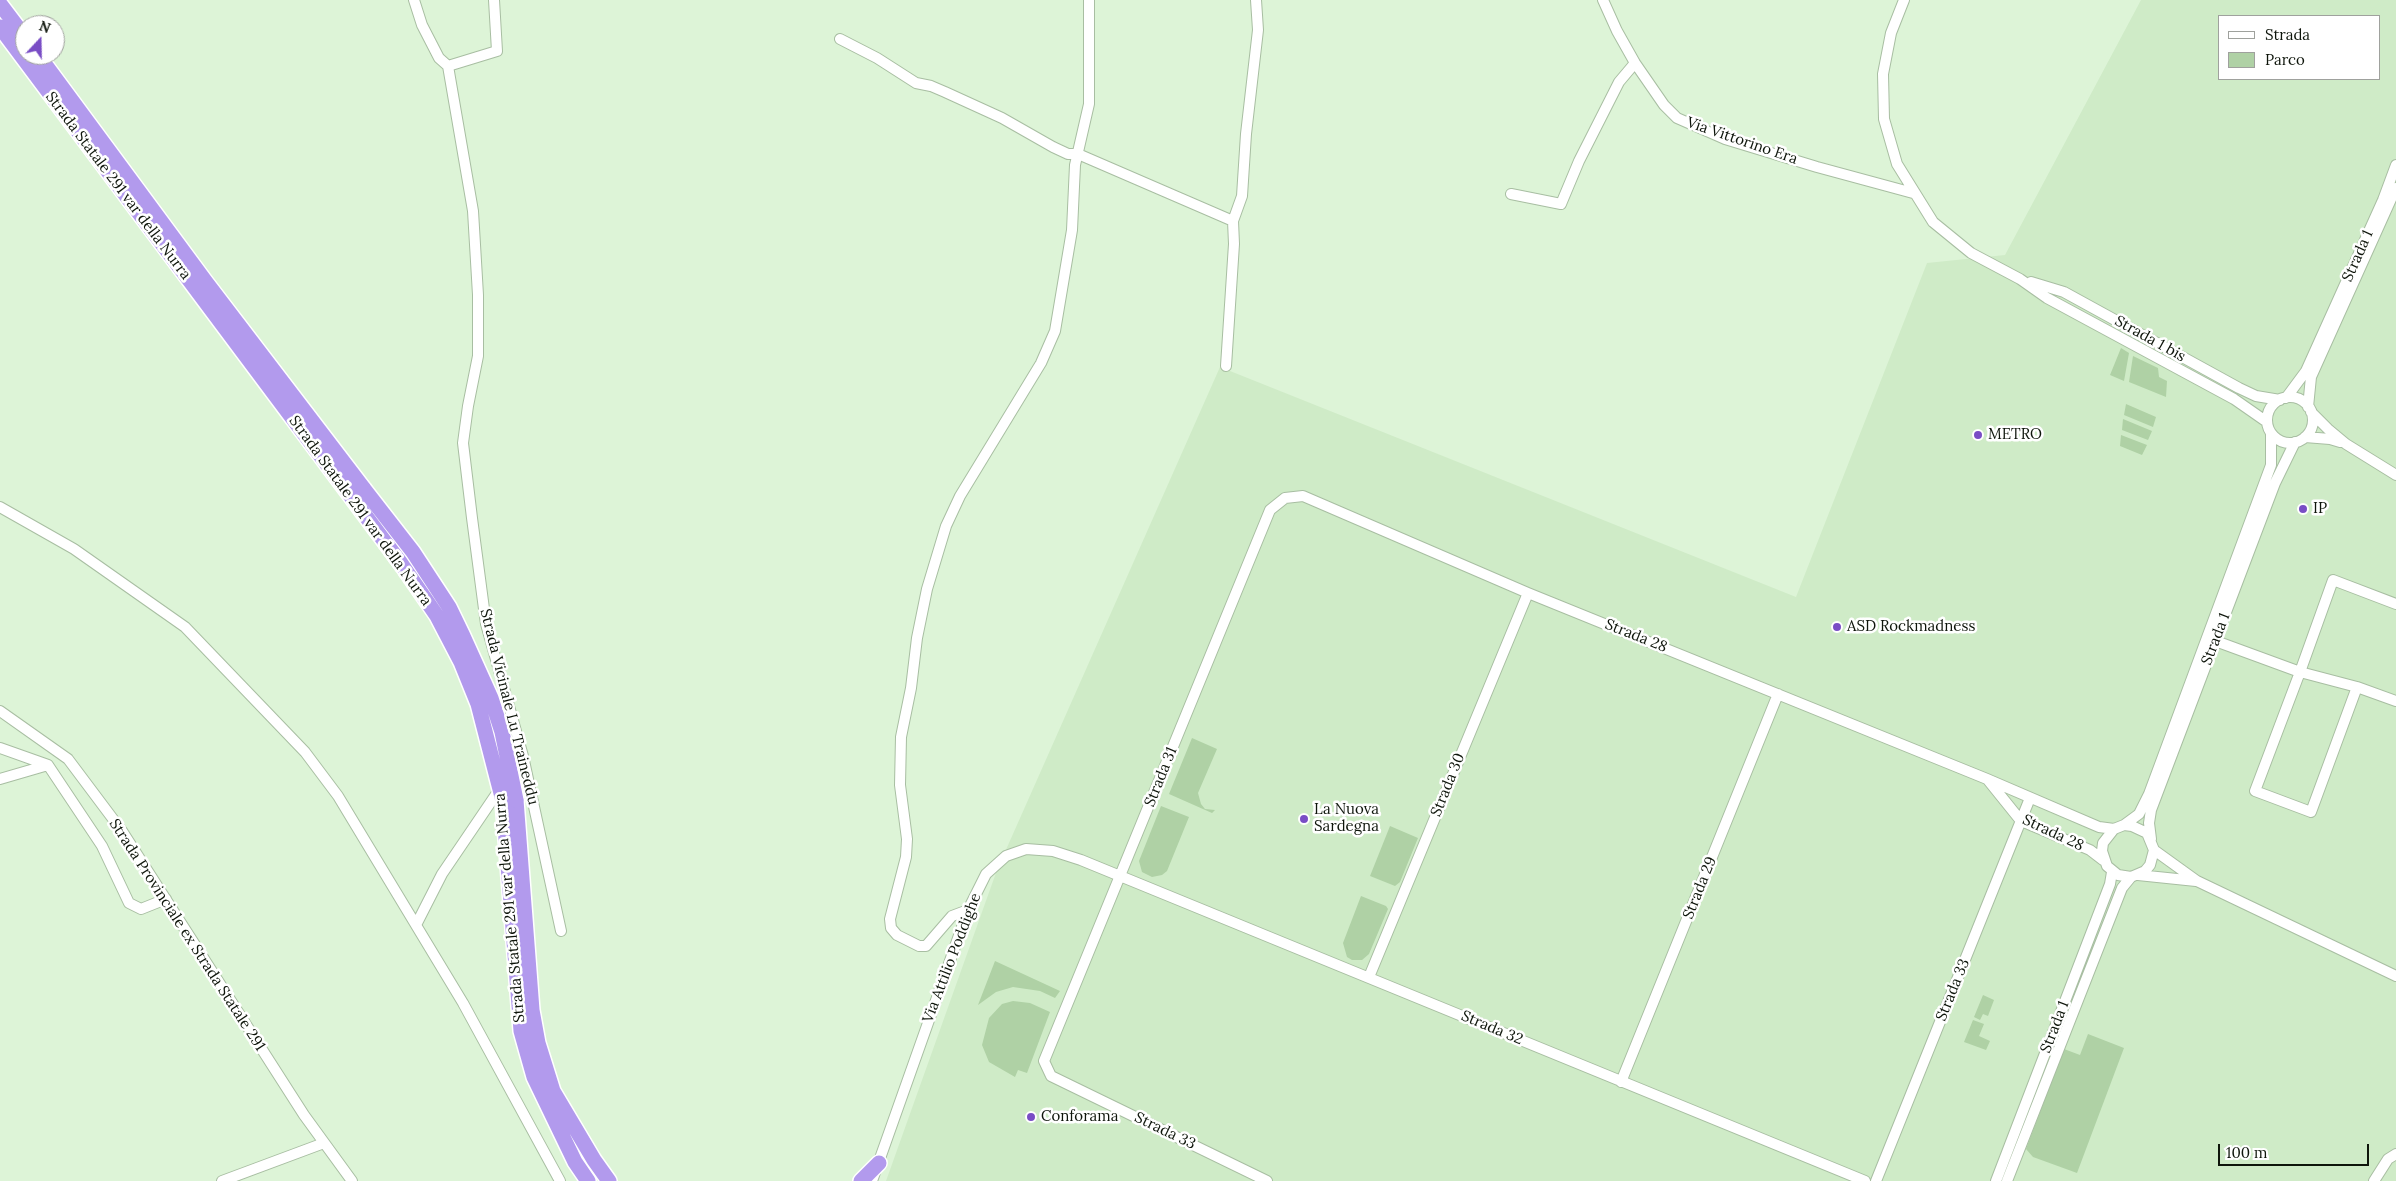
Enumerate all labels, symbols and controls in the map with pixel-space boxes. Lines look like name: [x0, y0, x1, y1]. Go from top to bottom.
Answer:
north arrow: [15, 15, 65, 65]
legend: [2218, 15, 2381, 80]
text: N: [37, 17, 53, 37]
text: Strada: [2265, 25, 2310, 44]
text: Parco: [2265, 50, 2305, 69]
street label: Strada Statale 291 var della Nurra: [42, 89, 194, 283]
street label: Via Vittorino Era: [1684, 114, 1800, 168]
street label: Strada 1: [2339, 227, 2377, 285]
street label: Strada 1 bis: [2111, 312, 2189, 366]
street label: Strada Statale 291 var della Nurra: [285, 413, 435, 609]
place label: METRO: [1988, 426, 2042, 444]
marker: METRO: [1972, 429, 1984, 441]
place label: IP: [2313, 500, 2327, 518]
marker: IP: [2297, 503, 2309, 515]
street label: Strada Vicinale Lu Traineddu: [476, 607, 542, 807]
street label: Strada 1: [2198, 610, 2234, 668]
street label: Strada 28: [1602, 615, 1670, 657]
place label: ASD Rockmadness: [1847, 618, 1975, 636]
marker: ASD Rockmadness: [1831, 621, 1843, 633]
street label: Strada 31: [1141, 744, 1181, 810]
street label: Strada 30: [1427, 751, 1469, 819]
street label: Strada Statale 291 var della Nurra: [491, 792, 529, 1024]
place label: La Nuova Sardegna: [1314, 801, 1379, 836]
street label: Strada 28: [2020, 811, 2086, 855]
marker: La Nuova Sardegna: [1298, 813, 1310, 825]
street label: Strada Provinciale ex Strada Statale 291: [105, 816, 269, 1054]
street label: Strada 29: [1679, 854, 1721, 922]
street label: Via Attilio Poddighe: [919, 891, 985, 1025]
street label: Strada 33: [1932, 956, 1974, 1024]
street label: Strada 1: [2037, 998, 2073, 1056]
street label: Strada 32: [1458, 1007, 1526, 1049]
place label: Conforama: [1041, 1108, 1118, 1126]
street label: Strada 33: [1132, 1109, 1198, 1153]
marker: Conforama: [1025, 1111, 1037, 1123]
scale bar: [2221, 1134, 2372, 1166]
text: 100 m: [2226, 1143, 2267, 1162]

